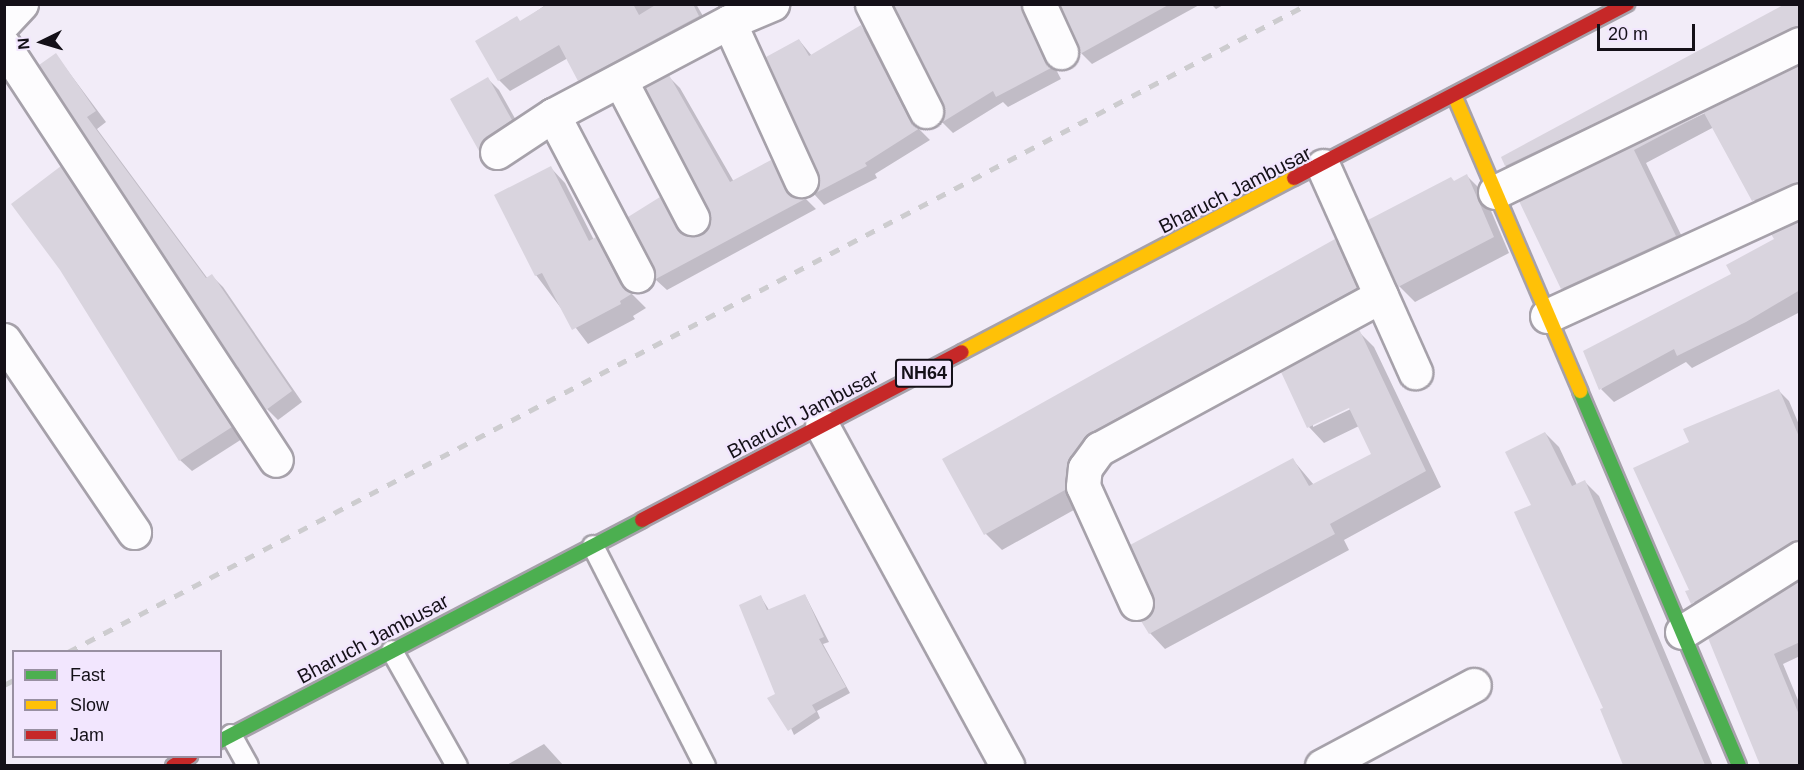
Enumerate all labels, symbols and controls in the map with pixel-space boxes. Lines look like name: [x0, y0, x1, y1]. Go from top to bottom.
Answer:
north arrow: [12, 12, 72, 72]
scale bar: [1600, 12, 1698, 50]
text: 20 m: [1608, 24, 1648, 44]
text: N: [15, 37, 33, 50]
street label: Bharuch Jambusar: [1155, 141, 1315, 239]
road number: NH64: [894, 358, 954, 388]
street label: Bharuch Jambusar: [723, 364, 883, 464]
street label: Bharuch Jambusar: [293, 589, 453, 689]
legend: [12, 650, 222, 758]
text: Fast: [70, 665, 105, 685]
text: Slow: [70, 695, 109, 715]
text: Jam: [70, 725, 104, 745]

